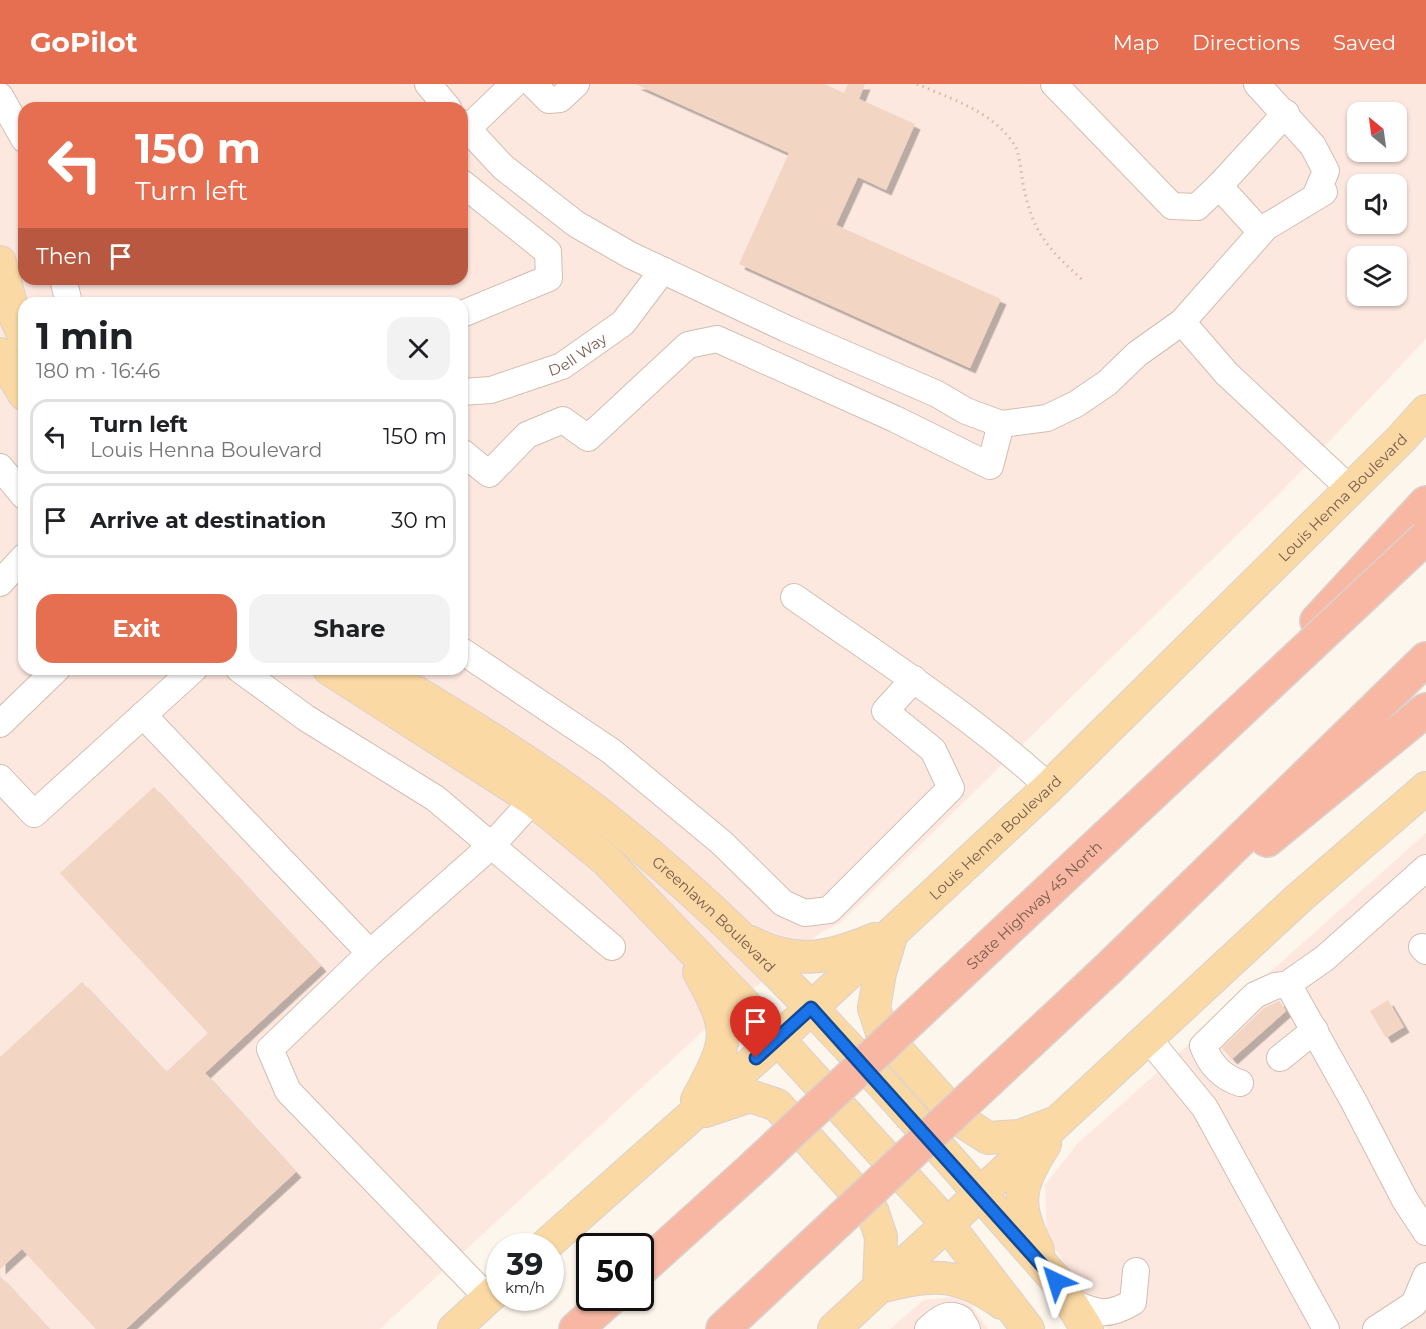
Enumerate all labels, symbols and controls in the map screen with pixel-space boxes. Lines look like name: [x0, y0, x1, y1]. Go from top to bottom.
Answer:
text: GoPilot: [30, 25, 138, 59]
text: Map: [1113, 30, 1159, 55]
text: Directions: [1192, 30, 1300, 55]
text: Saved: [1333, 30, 1396, 55]
north arrow: [1347, 102, 1407, 162]
map controls: [1347, 102, 1407, 306]
text: 150 m: [135, 122, 261, 174]
icon: left: [36, 126, 114, 204]
text: Turn left: [135, 174, 248, 207]
button: sound: [1347, 174, 1407, 234]
icon: arrive: [104, 240, 137, 273]
text: Then: [36, 243, 92, 270]
button: layers: [1347, 246, 1407, 306]
text: 1 min: [36, 314, 134, 358]
button: close: [387, 317, 450, 380]
street label: Dell Way: [546, 328, 611, 379]
text: 180 m · 16:46: [36, 359, 160, 383]
text: Turn left: [90, 411, 188, 438]
icon: left: [39, 420, 72, 453]
text: 150 m: [383, 423, 447, 450]
street label: Louis Henna Boulevard: [1273, 429, 1411, 565]
text: Louis Henna Boulevard: [90, 438, 322, 462]
icon: arrive: [39, 504, 72, 537]
text: Arrive at destination: [90, 507, 326, 534]
text: 30 m: [391, 507, 447, 534]
button: Exit: [36, 594, 237, 663]
button: Share: [249, 594, 450, 663]
street label: Louis Henna Boulevard: [925, 771, 1065, 904]
street label: State Highway 45 North: [962, 837, 1106, 973]
street label: Greenlawn Boulevard: [648, 851, 780, 976]
pin: [730, 996, 781, 1058]
icon: arrive: [739, 1005, 772, 1038]
speed limit sign: 50: [576, 1233, 654, 1311]
text: 39: [507, 1246, 543, 1283]
position arrow: [1024, 1249, 1088, 1313]
text: km/h: [505, 1278, 545, 1297]

